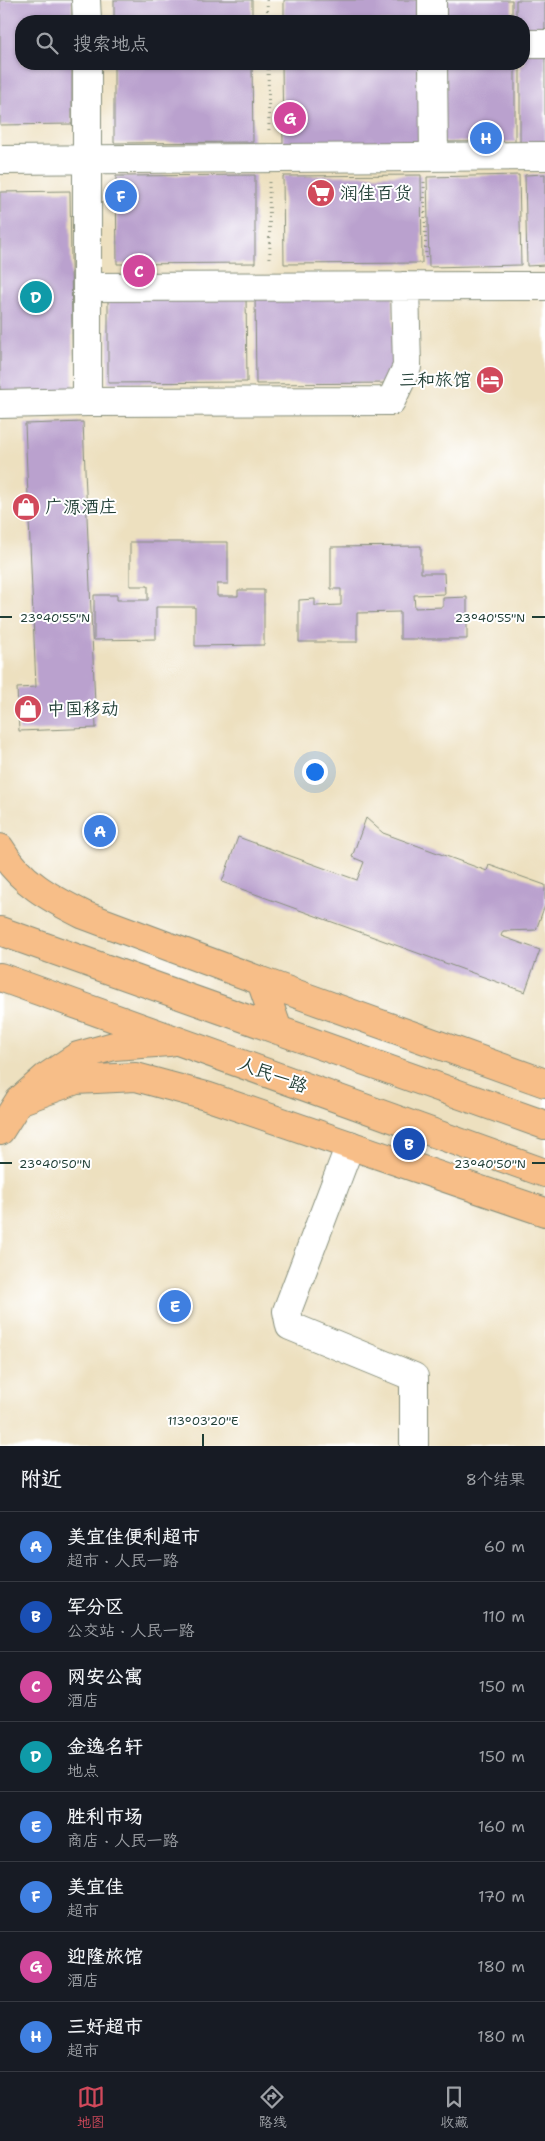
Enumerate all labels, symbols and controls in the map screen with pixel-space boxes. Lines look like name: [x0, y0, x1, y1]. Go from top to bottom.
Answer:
search box: [15, 15, 530, 70]
icon: search: [33, 29, 61, 57]
text: 搜索地点: [73, 31, 149, 56]
pin: G: [274, 99, 306, 137]
pin: H: [470, 119, 502, 157]
pin: F: [105, 177, 137, 215]
supermarket icon: 润佳百货: [306, 178, 336, 208]
place label: 润佳百货: [340, 181, 412, 205]
pin: C: [123, 252, 155, 290]
pin: D: [20, 278, 52, 316]
hotel icon: 三和旅馆: [475, 365, 505, 395]
place label: 三和旅馆: [399, 368, 471, 392]
shop icon: 广源酒庄: [11, 492, 41, 522]
place label: 广源酒庄: [45, 495, 117, 519]
text: 23°40'55"N: [20, 610, 90, 626]
text: 23°40'55"N: [455, 610, 525, 626]
shop icon: 中国移动: [13, 694, 43, 724]
place label: 中国移动: [47, 697, 119, 721]
your location: [302, 759, 328, 785]
pin: A: [84, 812, 116, 850]
street label: 人民一路: [235, 1051, 311, 1099]
pin: B: [393, 1125, 425, 1163]
text: 23°40'50"N: [19, 1156, 91, 1172]
text: 23°40'50"N: [454, 1156, 526, 1172]
pin: E: [159, 1287, 191, 1325]
text: 113°03'20"E: [167, 1413, 239, 1429]
text: 附近: [20, 1465, 62, 1493]
text: 8个结果: [466, 1469, 525, 1490]
text: 美宜佳便利超市: [67, 1524, 200, 1549]
text: A: [30, 1536, 42, 1557]
text: 60 m: [484, 1536, 525, 1557]
text: 超市 · 人民一路: [67, 1550, 178, 1571]
text: 军分区: [67, 1594, 124, 1619]
text: B: [31, 1606, 41, 1627]
text: 110 m: [482, 1606, 525, 1627]
text: 公交站 · 人民一路: [67, 1620, 194, 1641]
text: 网安公寓: [67, 1664, 143, 1689]
text: C: [31, 1676, 41, 1697]
text: 150 m: [478, 1676, 525, 1697]
text: 酒店: [67, 1690, 99, 1711]
text: 金逸名轩: [67, 1734, 143, 1759]
text: D: [30, 1746, 42, 1767]
text: 150 m: [478, 1746, 525, 1767]
text: 地点: [67, 1760, 99, 1781]
text: 胜利市场: [67, 1804, 143, 1829]
text: E: [31, 1816, 41, 1837]
text: 160 m: [478, 1816, 525, 1837]
text: 商店 · 人民一路: [67, 1830, 178, 1851]
text: 美宜佳: [67, 1874, 124, 1899]
text: F: [31, 1886, 41, 1907]
text: 170 m: [478, 1886, 525, 1907]
text: 超市: [67, 1900, 99, 1921]
text: 迎隆旅馆: [67, 1944, 143, 1969]
text: G: [30, 1956, 42, 1977]
text: 180 m: [477, 1956, 525, 1977]
text: 酒店: [67, 1970, 99, 1991]
text: 三好超市: [67, 2014, 143, 2039]
text: H: [30, 2026, 42, 2047]
text: 180 m: [477, 2026, 525, 2047]
text: 超市: [67, 2040, 99, 2061]
tab: 地图: [77, 2083, 105, 2131]
tab: 路线: [258, 2083, 286, 2131]
tab: 收藏: [440, 2083, 468, 2131]

